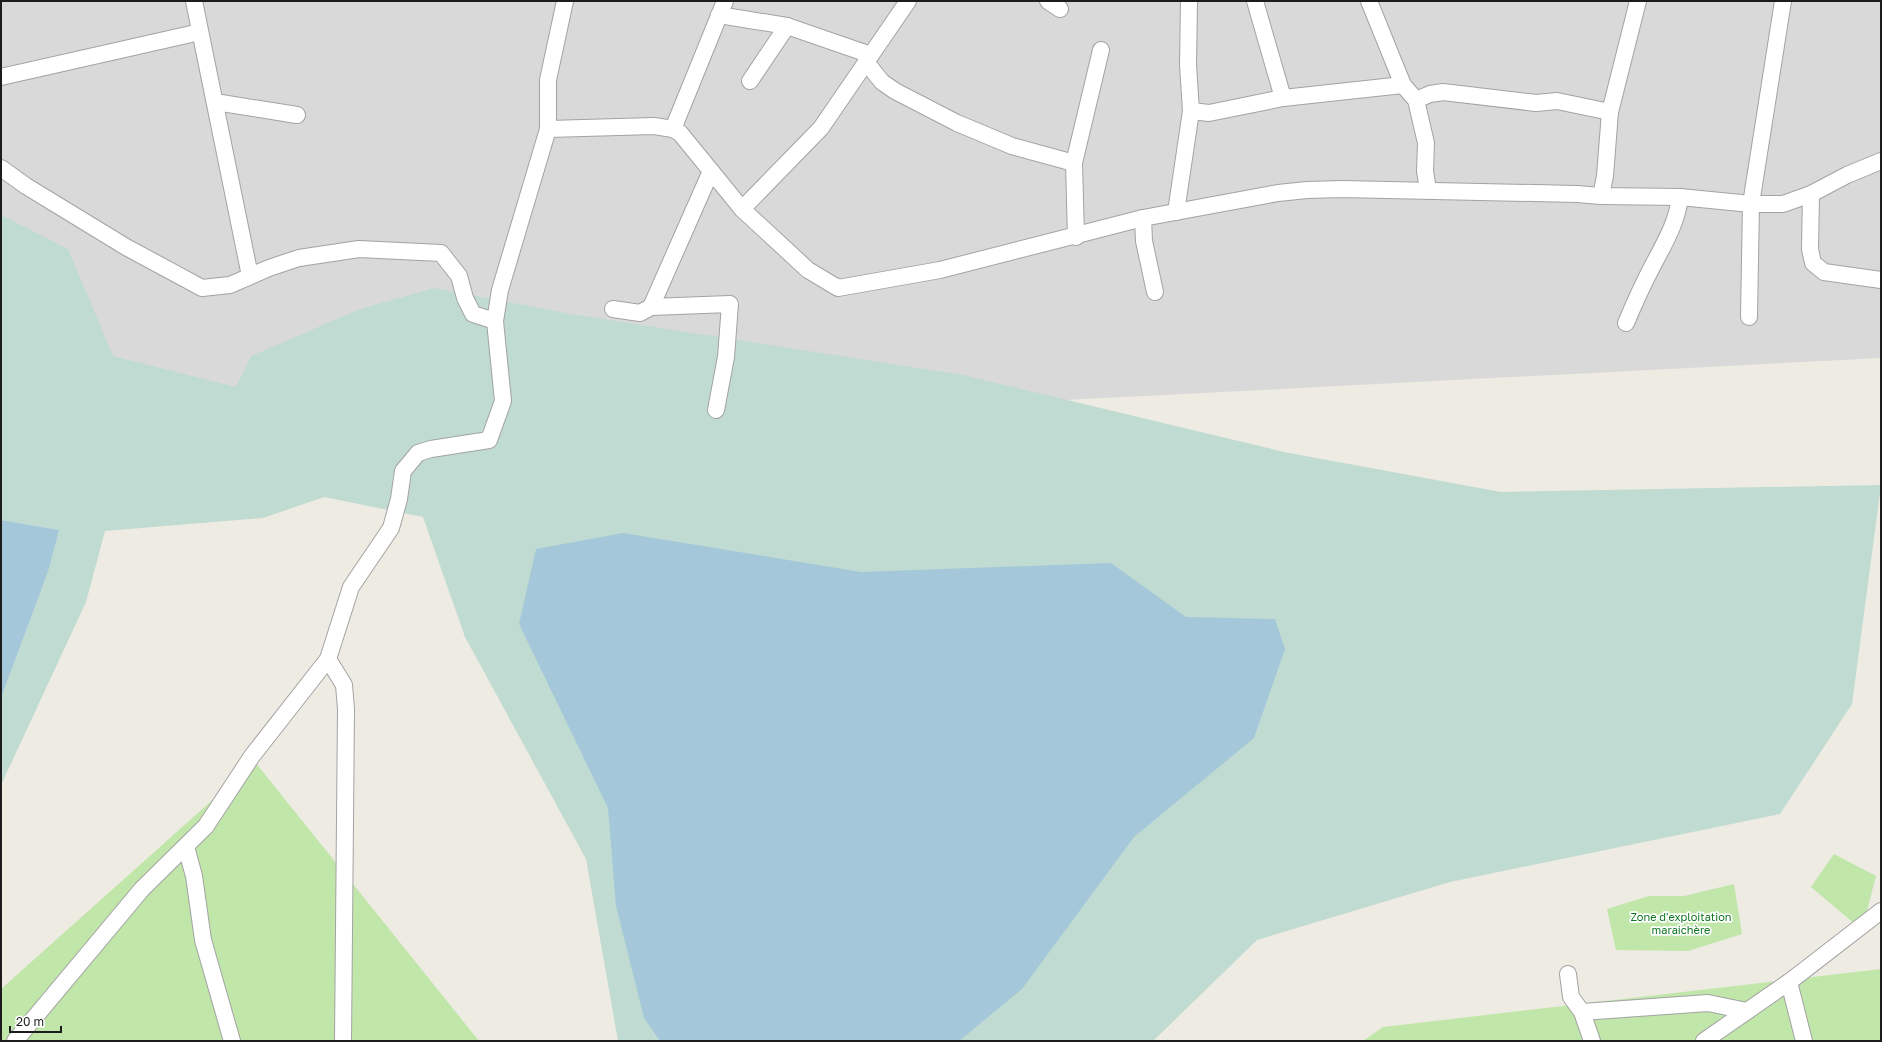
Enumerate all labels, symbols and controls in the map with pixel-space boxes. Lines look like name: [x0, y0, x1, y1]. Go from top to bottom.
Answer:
park label: Zone d'exploitation maraichère: [1630, 910, 1732, 936]
scale bar: [10, 1008, 61, 1034]
text: 20 m: [16, 1014, 44, 1029]

